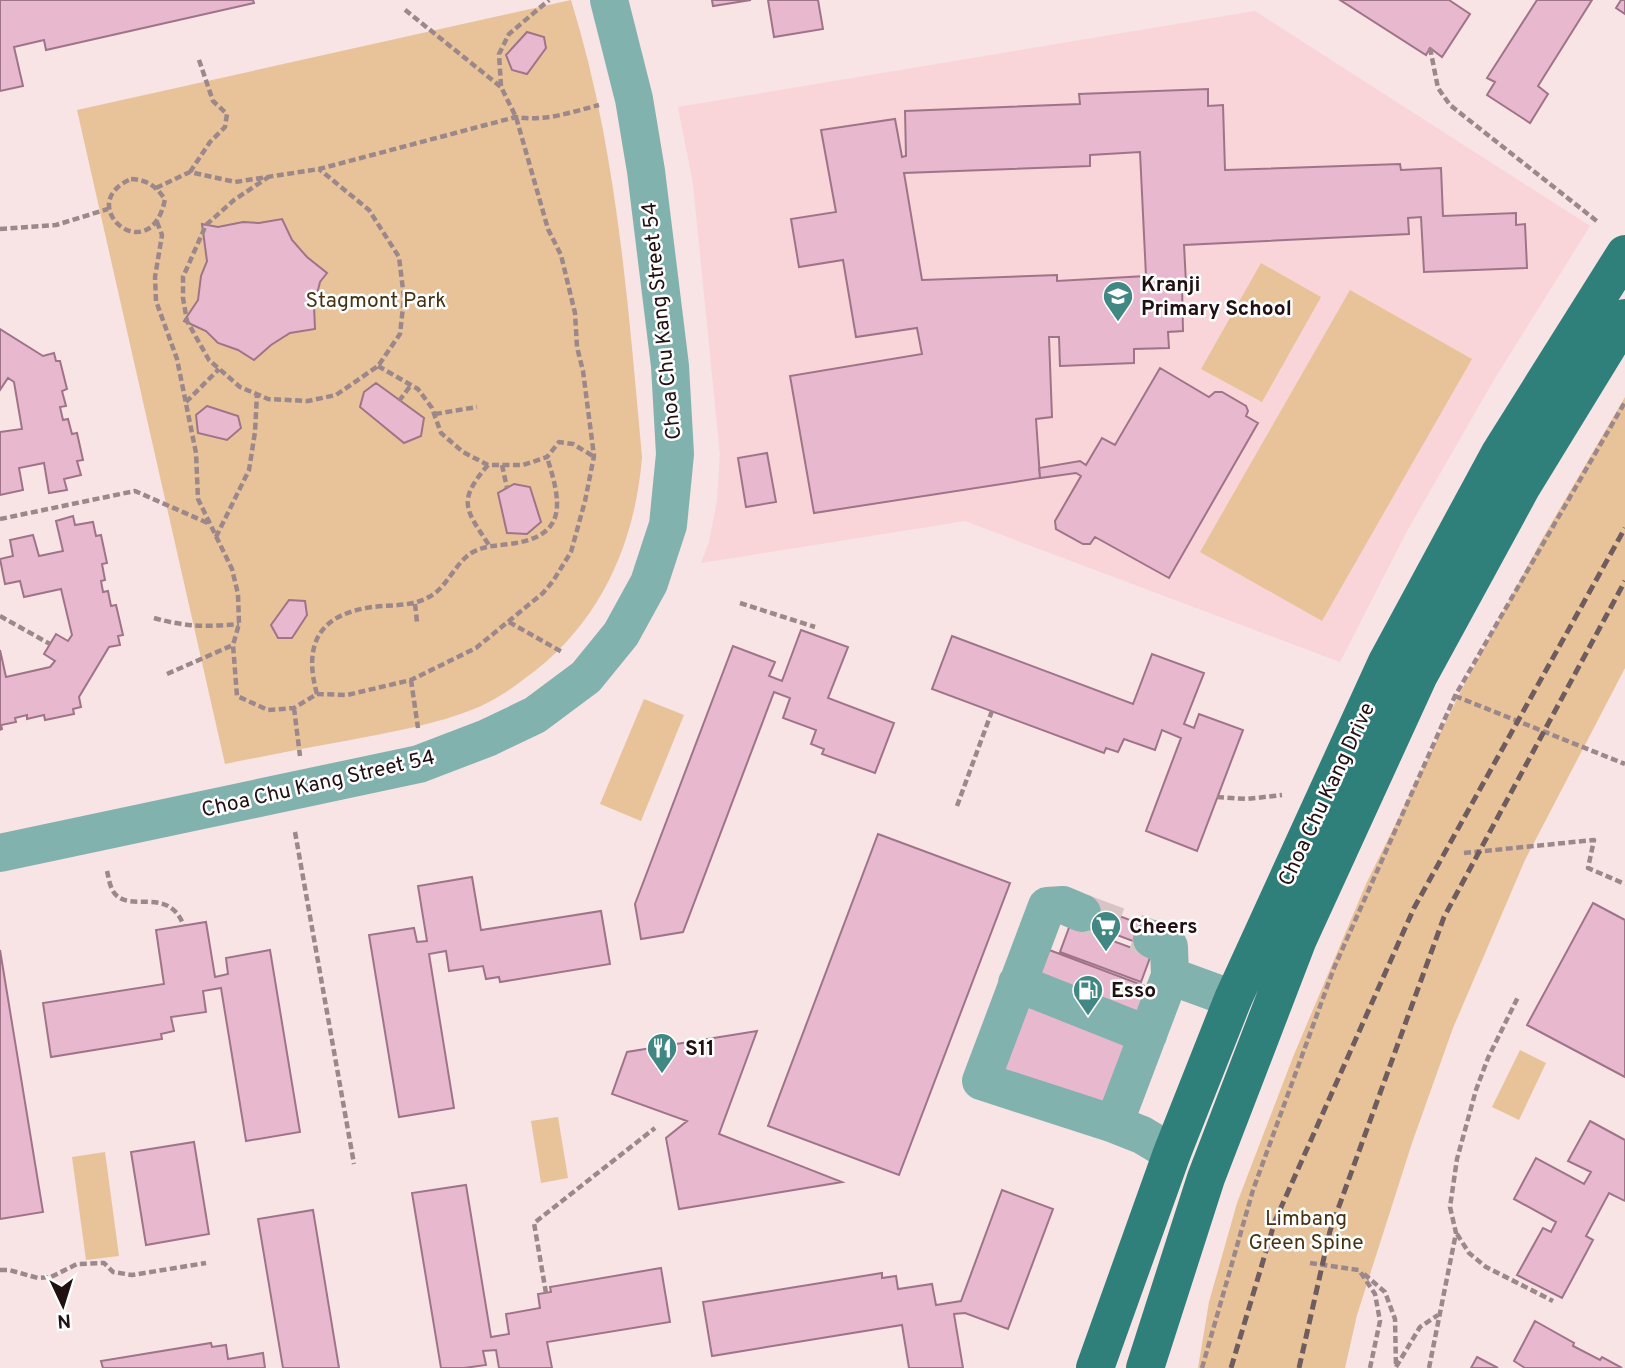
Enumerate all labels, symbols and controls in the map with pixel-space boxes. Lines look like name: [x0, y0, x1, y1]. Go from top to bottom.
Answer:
street label: Choa Chu Kang Street 54: [637, 201, 688, 441]
place label: Kranji Primary School: [1141, 272, 1292, 323]
school or university icon: Kranji Primary School: [1101, 279, 1135, 323]
park label: Stagmont Park: [306, 288, 446, 315]
street label: Choa Chu Kang Drive: [1273, 699, 1382, 891]
street label: Choa Chu Kang Street 54: [199, 744, 438, 824]
supermarket icon: Cheers: [1089, 909, 1123, 953]
place label: Cheers: [1129, 914, 1198, 941]
fuel station icon: Esso: [1071, 973, 1105, 1017]
place label: Esso: [1111, 978, 1156, 1005]
restaurant icon: S11: [645, 1031, 679, 1075]
place label: S11: [685, 1036, 715, 1063]
park label: Limbang Green Spine: [1248, 1206, 1364, 1257]
north arrow: [28, 1270, 98, 1340]
text: N: [56, 1308, 72, 1332]

